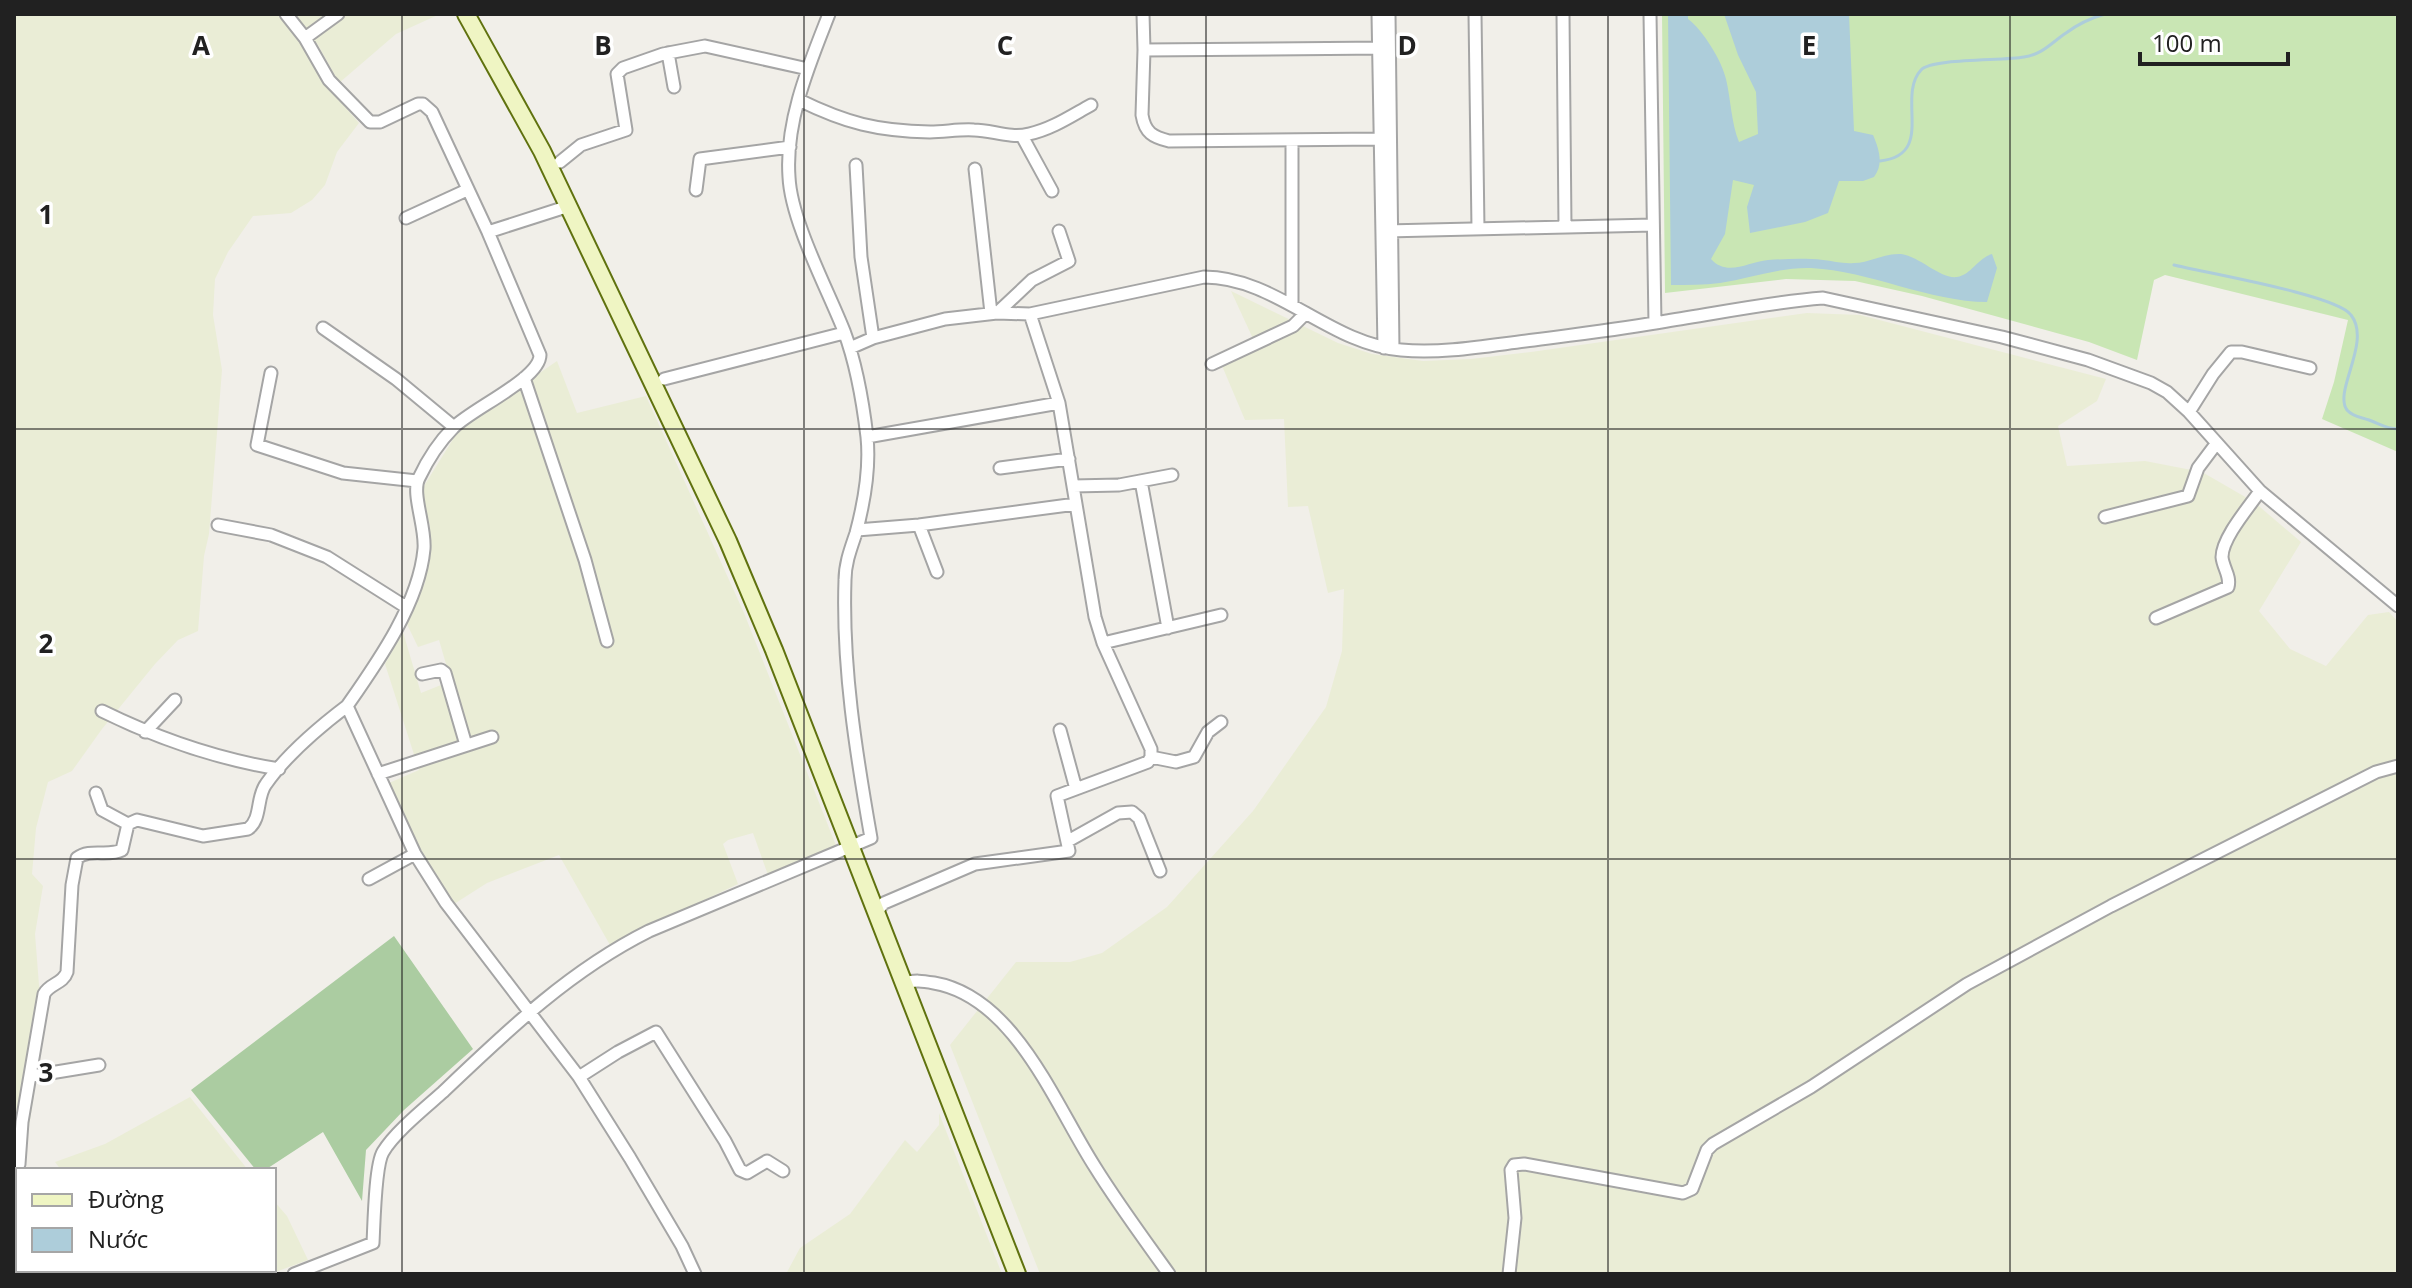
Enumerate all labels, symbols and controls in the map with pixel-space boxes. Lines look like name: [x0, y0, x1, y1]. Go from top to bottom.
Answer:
scale bar: [2140, 16, 2288, 66]
text: 100 m: [2152, 26, 2222, 59]
text: A: [192, 27, 210, 63]
text: B: [594, 27, 612, 63]
text: C: [997, 27, 1013, 63]
text: D: [1397, 27, 1417, 63]
text: E: [1802, 27, 1816, 63]
text: 1: [39, 196, 53, 232]
text: 2: [39, 625, 54, 661]
text: 3: [39, 1054, 53, 1090]
legend: [16, 1168, 276, 1272]
text: Đường: [88, 1182, 164, 1215]
text: Nước: [88, 1222, 148, 1255]

